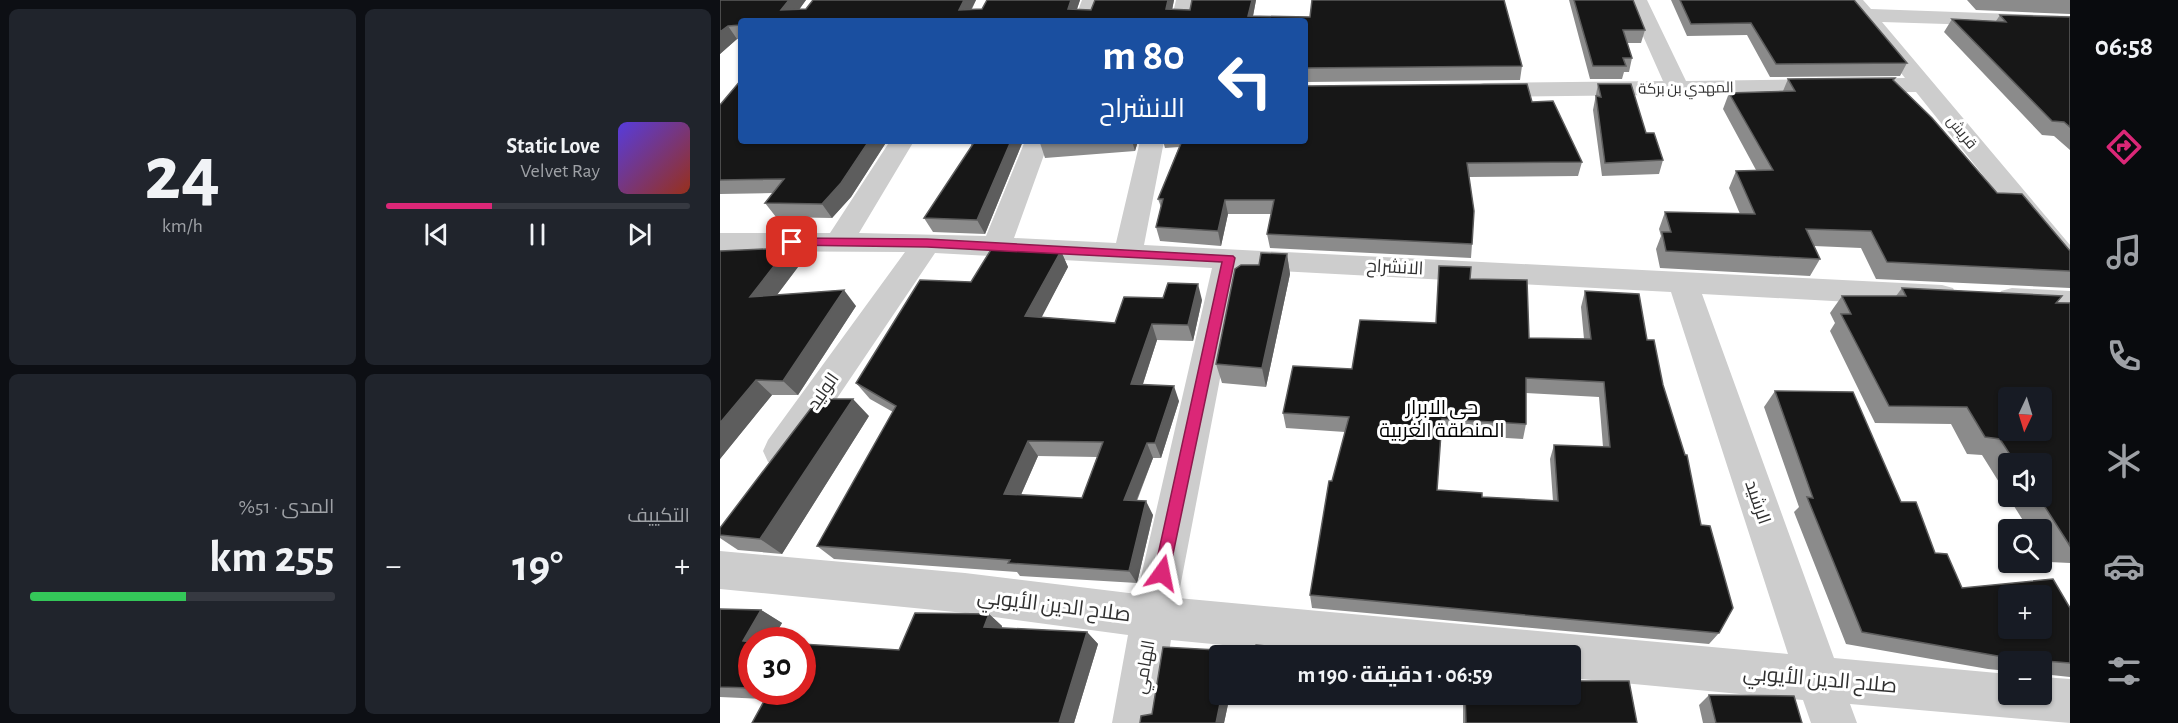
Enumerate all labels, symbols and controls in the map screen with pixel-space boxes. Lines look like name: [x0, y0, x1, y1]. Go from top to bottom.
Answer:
text: 06:58: [2095, 33, 2153, 60]
text: 80 m: [1102, 35, 1185, 77]
icon: left: [1206, 42, 1284, 120]
street label: المهدي بن بركة: [1638, 80, 1734, 101]
text: الانشراح: [1099, 95, 1185, 122]
street label: قريش: [1942, 112, 1980, 153]
icon: directions: [2103, 126, 2145, 168]
text: Static Love: [506, 135, 600, 157]
text: 24: [144, 136, 220, 214]
text: Velvet Ray: [520, 161, 600, 181]
text: km/h: [162, 216, 203, 236]
pin: [766, 216, 817, 267]
icon: previous: [420, 218, 453, 251]
icon: pause: [521, 218, 554, 251]
icon: next: [623, 218, 656, 251]
icon: arrive: [775, 225, 808, 258]
icon: music: [2103, 231, 2145, 273]
street label: الانشراح: [1366, 257, 1424, 280]
icon: phone: [2103, 335, 2145, 377]
street label: الوليد: [805, 370, 844, 414]
north arrow: [1998, 387, 2052, 441]
map controls: [1998, 387, 2052, 705]
district label: حي الابرار المنطقة الغربية: [1379, 398, 1505, 442]
icon: climate: [2103, 440, 2145, 482]
button: sound: [1998, 453, 2052, 507]
street label: الرشيد: [1740, 478, 1774, 527]
text: المدى · 51%: [239, 497, 335, 517]
text: التكييف: [627, 506, 690, 526]
button: search: [1998, 519, 2052, 573]
text: 255 km: [209, 535, 335, 580]
position arrow: [1130, 541, 1194, 605]
text: 19°: [512, 544, 563, 589]
icon: car: [2103, 545, 2145, 587]
text: −: [386, 550, 401, 583]
text: +: [674, 550, 690, 583]
button: +: [1998, 585, 2052, 639]
street label: صلاح الدين الأيوبي: [975, 586, 1132, 630]
speed limit sign: 30: [738, 627, 816, 705]
street label: الهامي: [1131, 639, 1163, 696]
icon: filters: [2103, 650, 2145, 692]
button: −: [1998, 651, 2052, 705]
street label: صلاح الدين الأيوبي: [1742, 662, 1898, 702]
text: 06:59 · 1 دقيقة · 190 m: [1297, 664, 1493, 686]

